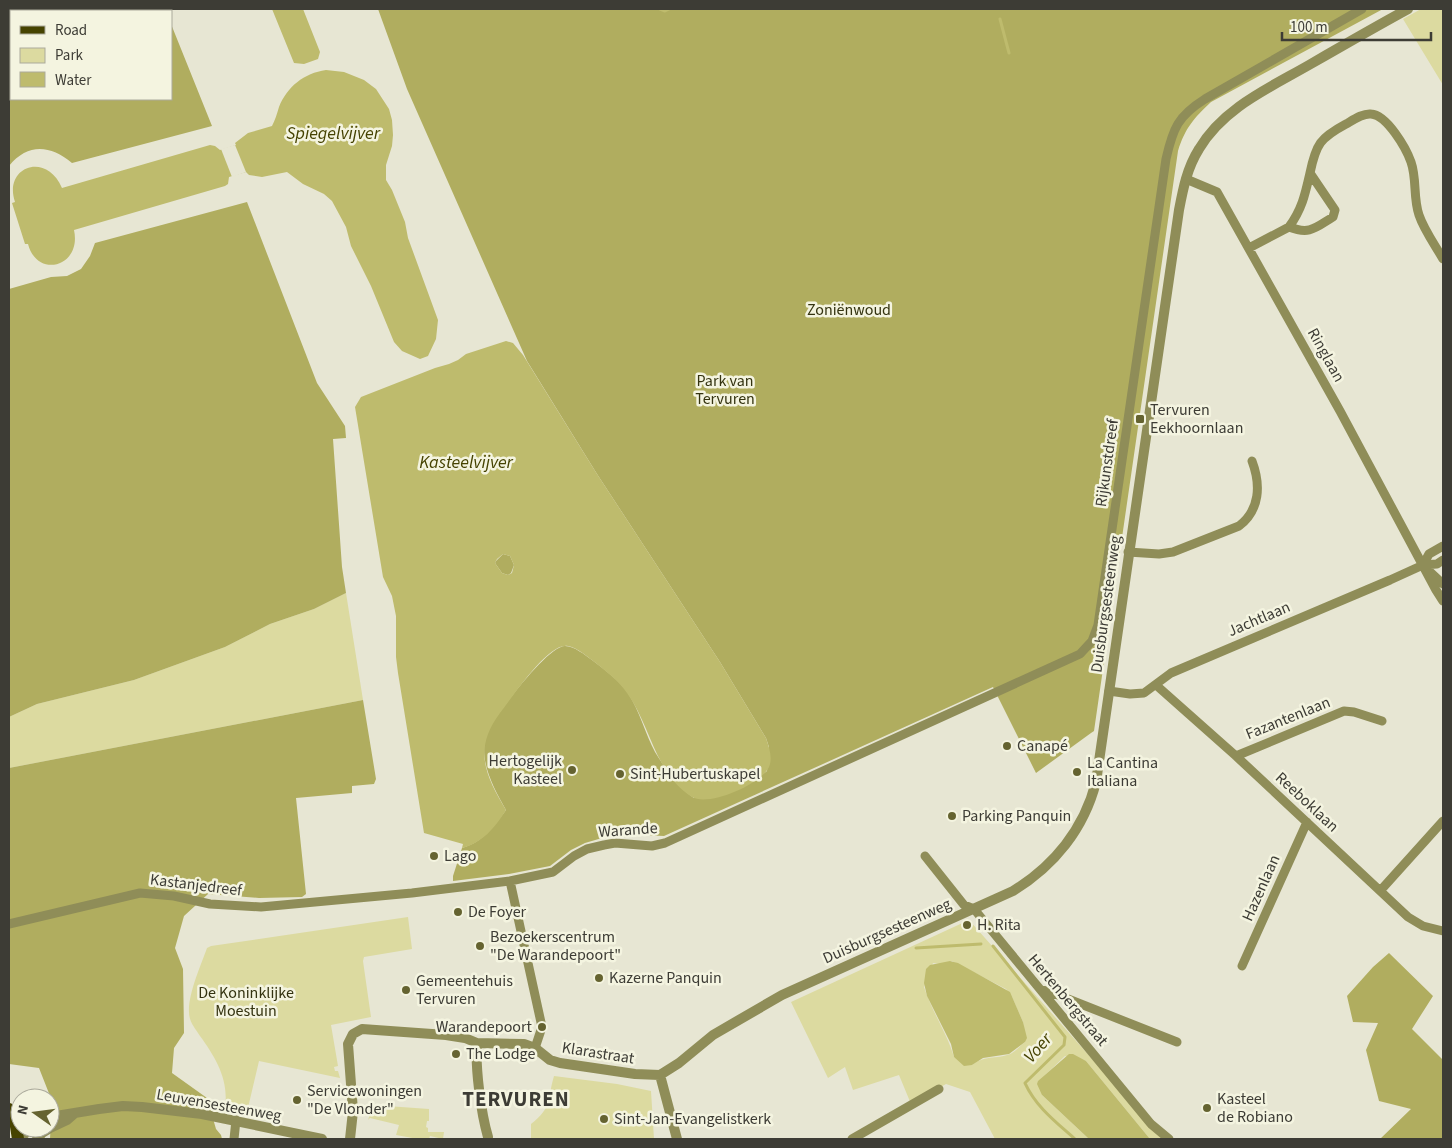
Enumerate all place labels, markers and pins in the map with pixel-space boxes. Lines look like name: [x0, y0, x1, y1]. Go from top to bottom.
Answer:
place label: Tervuren Eekhoornlaan: [1150, 399, 1243, 439]
marker: Tervuren Eekhoornlaan: [1134, 413, 1146, 425]
place label: Canapé: [1017, 735, 1068, 757]
marker: Canapé: [1001, 740, 1013, 752]
place label: Hertogelijk Kasteel: [489, 750, 562, 790]
place label: La Cantina Italiana: [1087, 752, 1158, 792]
place label: Sint-Hubertuskapel: [630, 763, 760, 785]
marker: Hertogelijk Kasteel: [566, 764, 578, 776]
marker: La Cantina Italiana: [1071, 766, 1083, 778]
marker: Sint-Hubertuskapel: [614, 768, 626, 780]
place label: Parking Panquin: [962, 805, 1071, 827]
marker: Parking Panquin: [946, 810, 958, 822]
place label: Lago: [444, 845, 476, 867]
marker: Lago: [428, 850, 440, 862]
place label: De Foyer: [468, 901, 527, 923]
marker: De Foyer: [452, 906, 464, 918]
place label: H. Rita: [977, 914, 1021, 936]
marker: H. Rita: [961, 919, 973, 931]
place label: Bezoekerscentrum "De Warandepoort": [490, 926, 621, 966]
marker: Bezoekerscentrum "De Warandepoort": [474, 940, 486, 952]
place label: Kazerne Panquin: [609, 967, 722, 989]
place label: Gemeentehuis Tervuren: [416, 970, 513, 1010]
marker: Kazerne Panquin: [593, 972, 605, 984]
marker: Gemeentehuis Tervuren: [400, 984, 412, 996]
place label: Warandepoort: [436, 1016, 533, 1038]
marker: Warandepoort: [536, 1021, 548, 1033]
place label: The Lodge: [466, 1043, 535, 1065]
marker: The Lodge: [450, 1048, 462, 1060]
place label: Servicewoningen "De Vlonder": [307, 1080, 422, 1120]
place label: Kasteel de Robiano: [1217, 1088, 1293, 1128]
marker: Servicewoningen "De Vlonder": [291, 1094, 303, 1106]
marker: Kasteel de Robiano: [1201, 1102, 1213, 1114]
place label: Sint-Jan-Evangelistkerk: [614, 1108, 771, 1130]
marker: Sint-Jan-Evangelistkerk: [598, 1113, 610, 1125]

